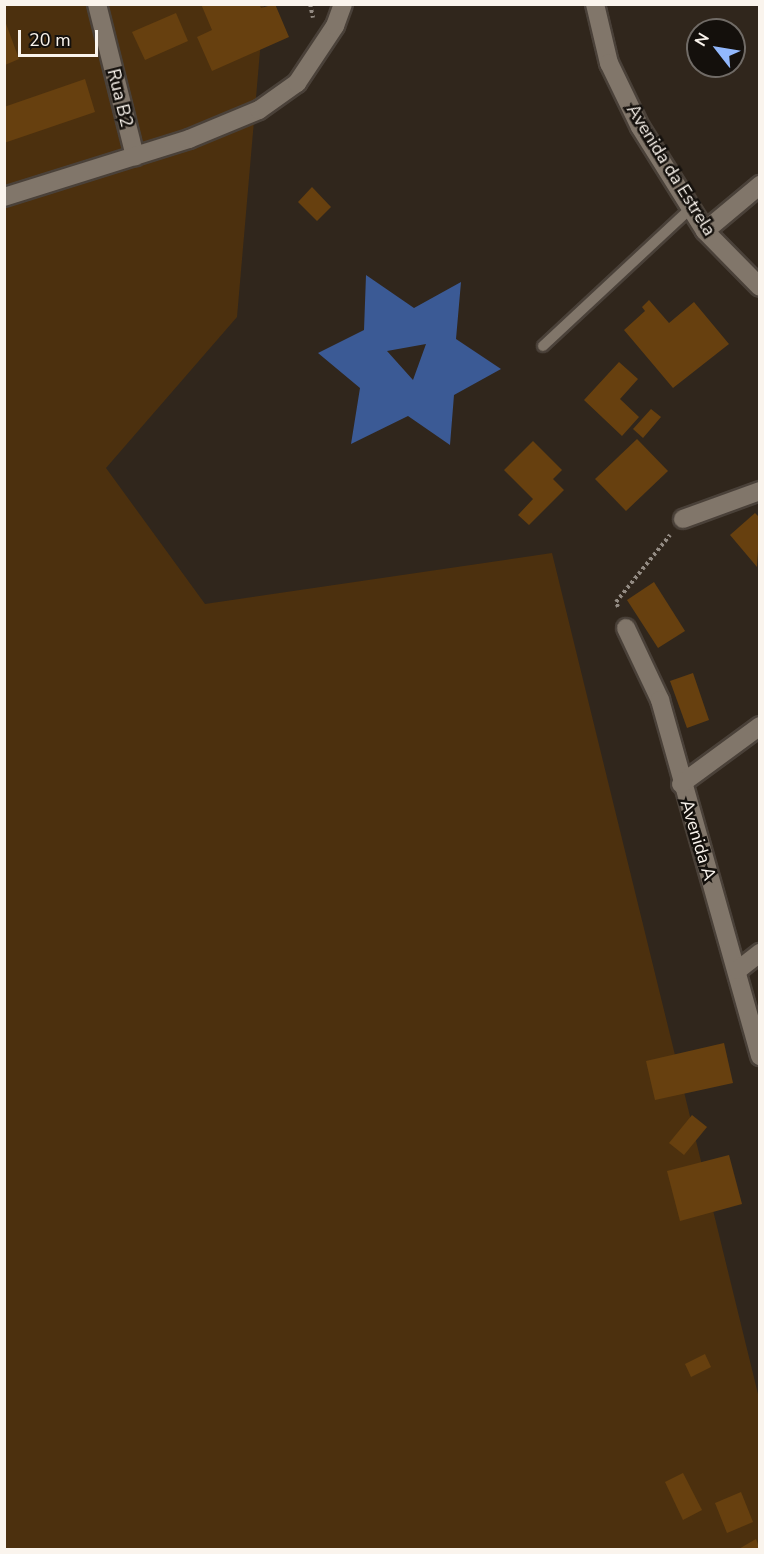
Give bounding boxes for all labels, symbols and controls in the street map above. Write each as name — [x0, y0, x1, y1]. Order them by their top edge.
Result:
scale bar — [21, 18, 100, 56]
north arrow — [686, 18, 746, 78]
text: 20 m — [29, 28, 71, 52]
text: N — [690, 29, 715, 51]
street label: Rua B2 — [102, 67, 138, 129]
street label: Avenida da Estrela — [622, 100, 720, 240]
street label: Avenida A — [675, 797, 721, 883]

